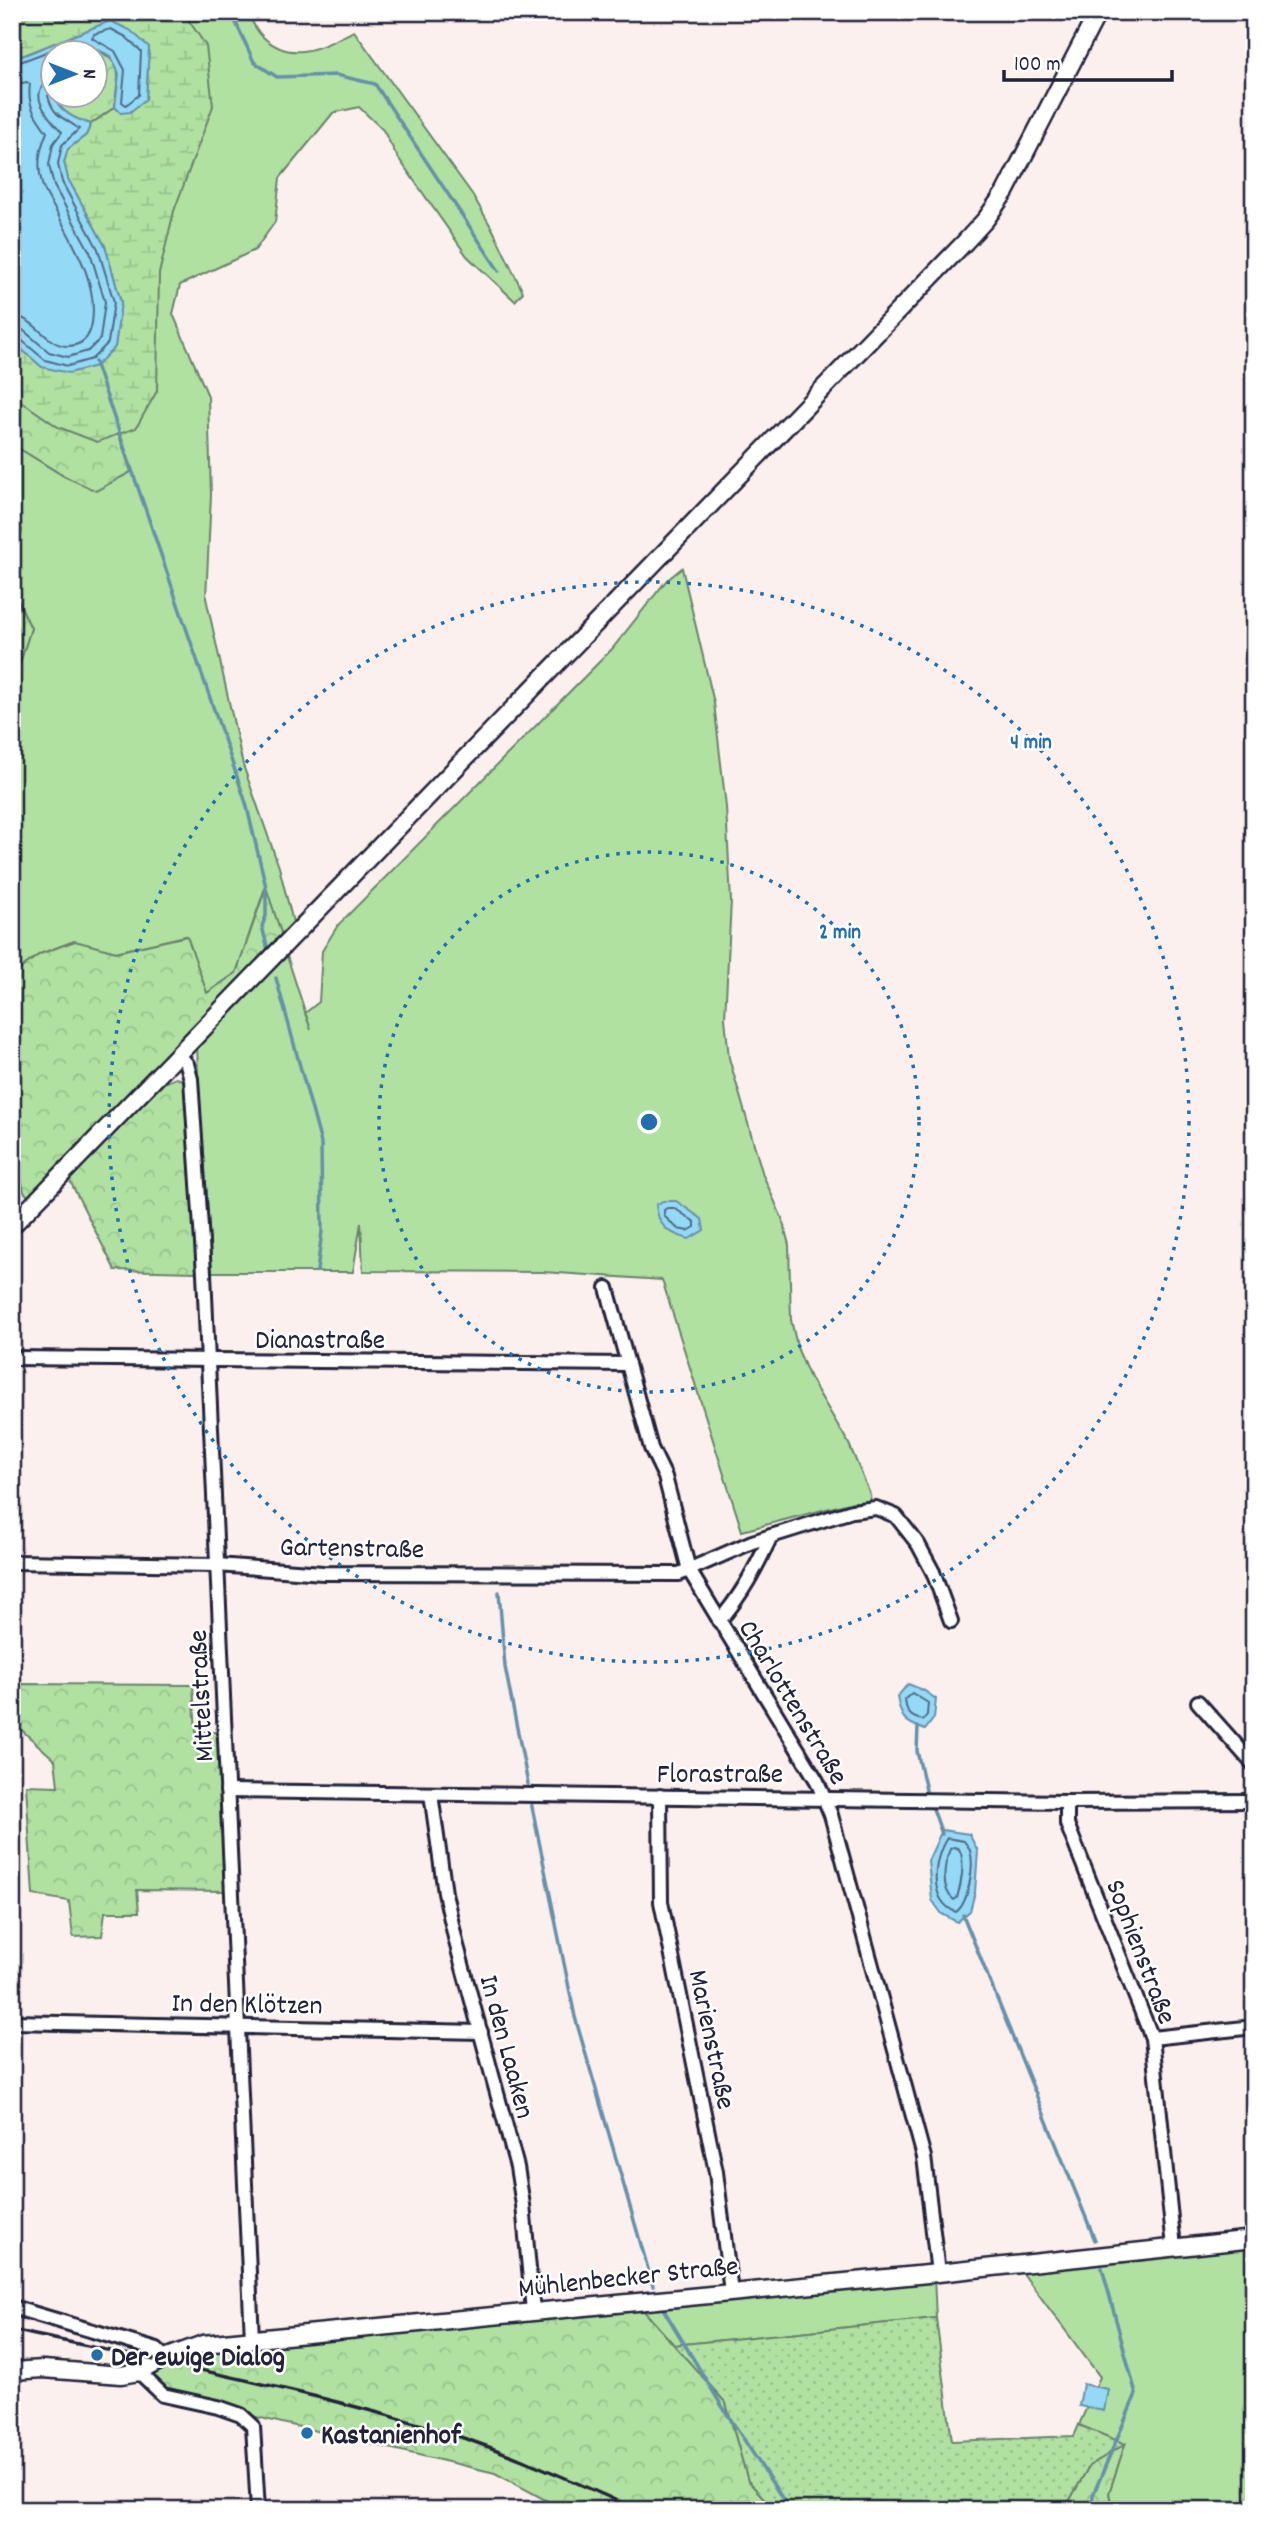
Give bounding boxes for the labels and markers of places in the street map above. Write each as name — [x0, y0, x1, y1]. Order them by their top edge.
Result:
centre of rings — [637, 1110, 661, 1134]
place label: Der ewige Dialog — [111, 2340, 285, 2380]
marker: Der ewige Dialog — [89, 2347, 105, 2363]
place label: Kastanienhof — [321, 2418, 462, 2458]
marker: Kastanienhof — [299, 2425, 315, 2441]

